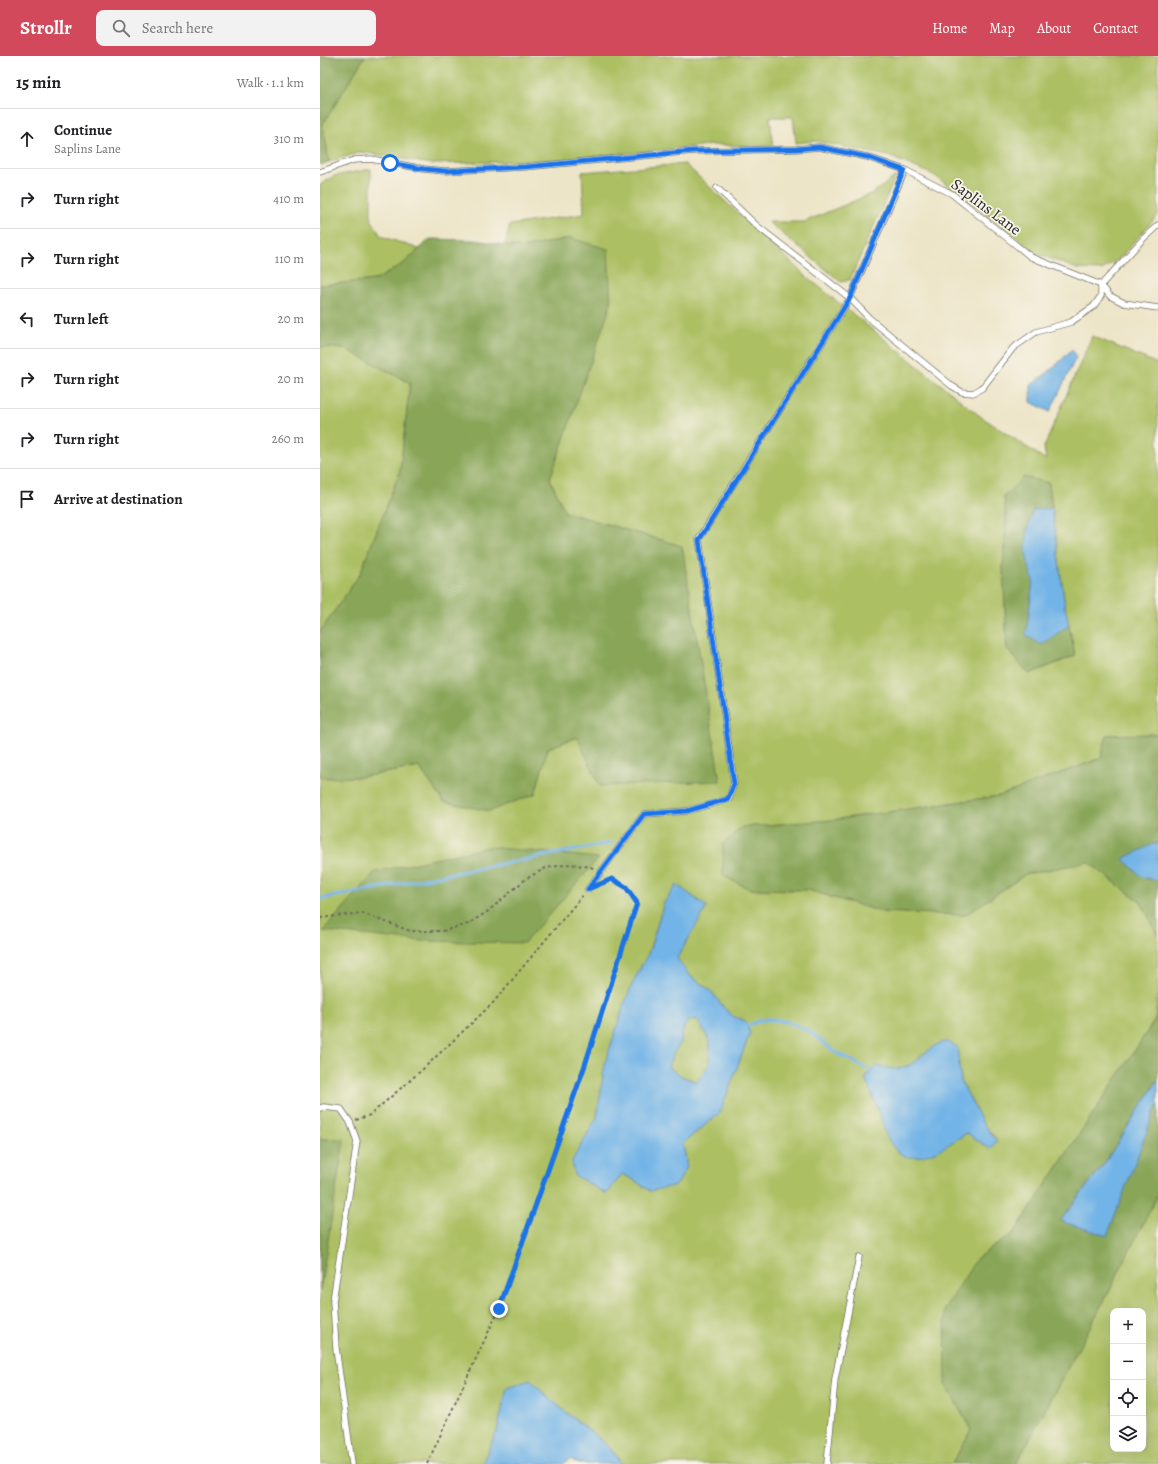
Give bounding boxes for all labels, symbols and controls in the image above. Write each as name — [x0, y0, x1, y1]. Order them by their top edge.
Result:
search box — [96, 10, 376, 46]
text: Strollr — [20, 15, 72, 41]
icon: search — [110, 17, 132, 39]
text: Search here — [142, 18, 213, 38]
text: Home — [932, 19, 967, 38]
text: Map — [989, 19, 1015, 38]
text: About — [1037, 19, 1071, 38]
text: Contact — [1093, 19, 1138, 38]
text: 15 min — [16, 71, 61, 94]
text: Walk · 1.1 km — [237, 74, 304, 91]
text: Continue — [54, 120, 112, 140]
icon: ahead — [16, 128, 38, 150]
text: 310 m — [274, 130, 304, 147]
text: Saplins Lane — [54, 140, 121, 157]
route start — [381, 154, 399, 172]
street label: Saplins Lane — [946, 173, 1026, 241]
icon: right — [16, 188, 38, 210]
text: Turn right — [54, 189, 119, 209]
text: 410 m — [273, 190, 304, 207]
icon: right — [16, 248, 38, 270]
text: Turn right — [54, 249, 119, 269]
text: 110 m — [275, 250, 304, 267]
icon: left — [16, 308, 38, 330]
text: Turn left — [54, 309, 109, 329]
text: 20 m — [278, 310, 304, 327]
icon: right — [16, 368, 38, 390]
text: Turn right — [54, 369, 119, 389]
text: 20 m — [278, 370, 304, 387]
icon: right — [16, 428, 38, 450]
text: Turn right — [54, 429, 119, 449]
text: 260 m — [271, 430, 304, 447]
icon: arrive — [16, 488, 38, 510]
text: Arrive at destination — [54, 489, 183, 509]
route end — [490, 1300, 508, 1318]
map controls — [1110, 1308, 1146, 1452]
button: + — [1110, 1308, 1146, 1344]
button: − — [1110, 1344, 1146, 1380]
button: locate — [1110, 1380, 1146, 1416]
button: layers — [1110, 1416, 1146, 1452]

